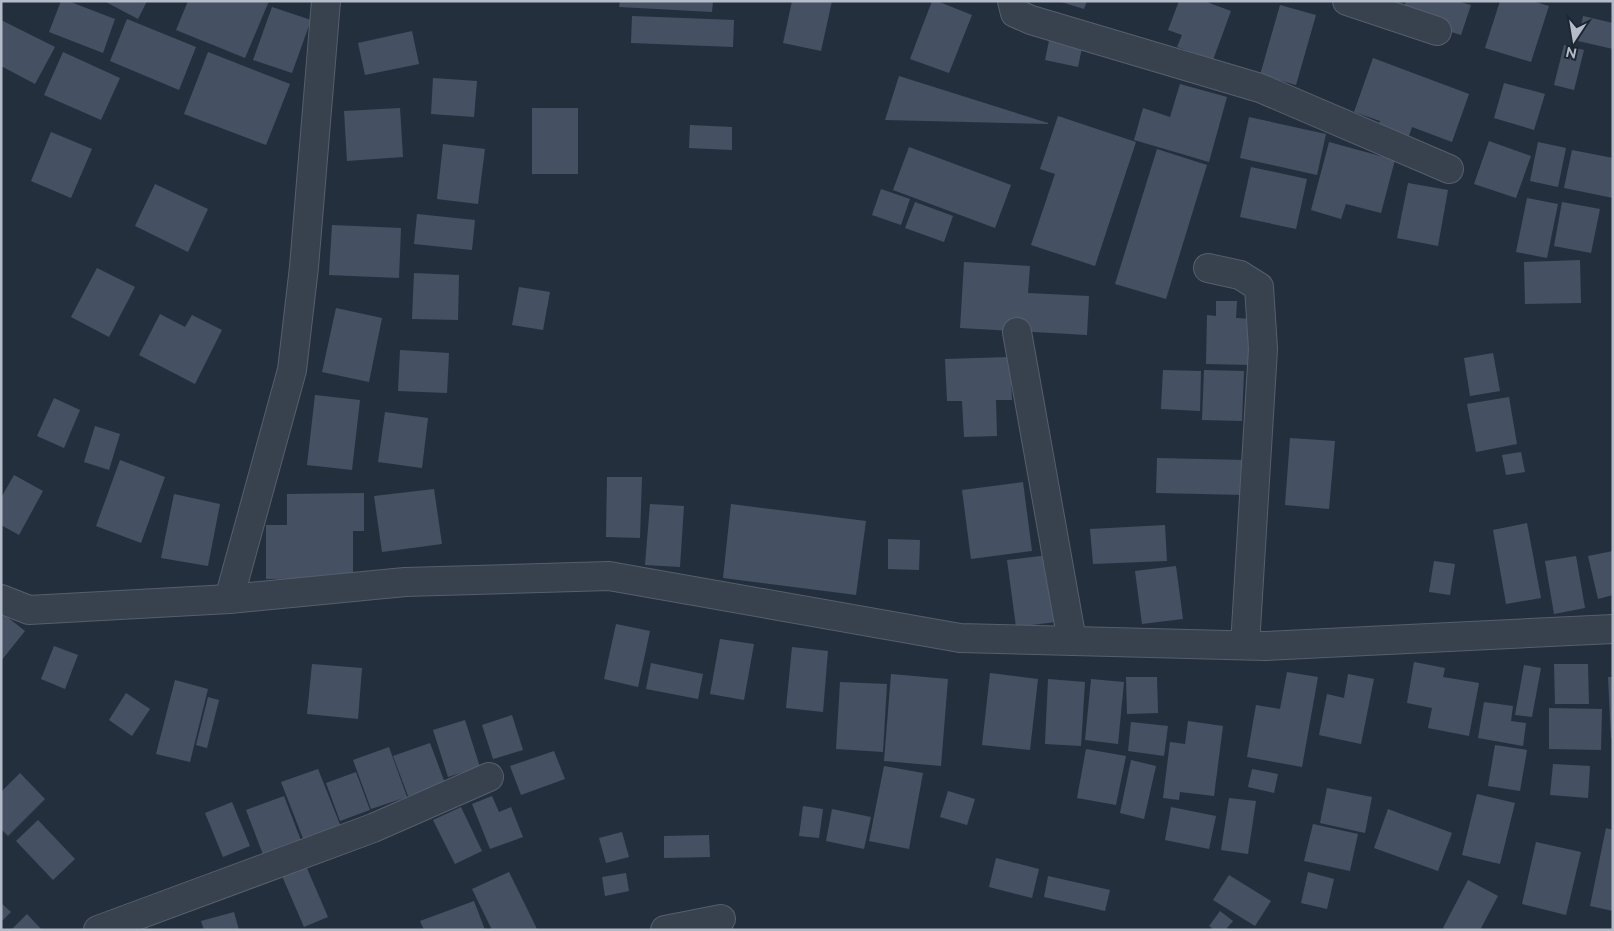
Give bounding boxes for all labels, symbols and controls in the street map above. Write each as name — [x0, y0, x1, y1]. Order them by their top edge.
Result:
north arrow — [1549, 15, 1599, 65]
text: N — [1564, 44, 1578, 62]

